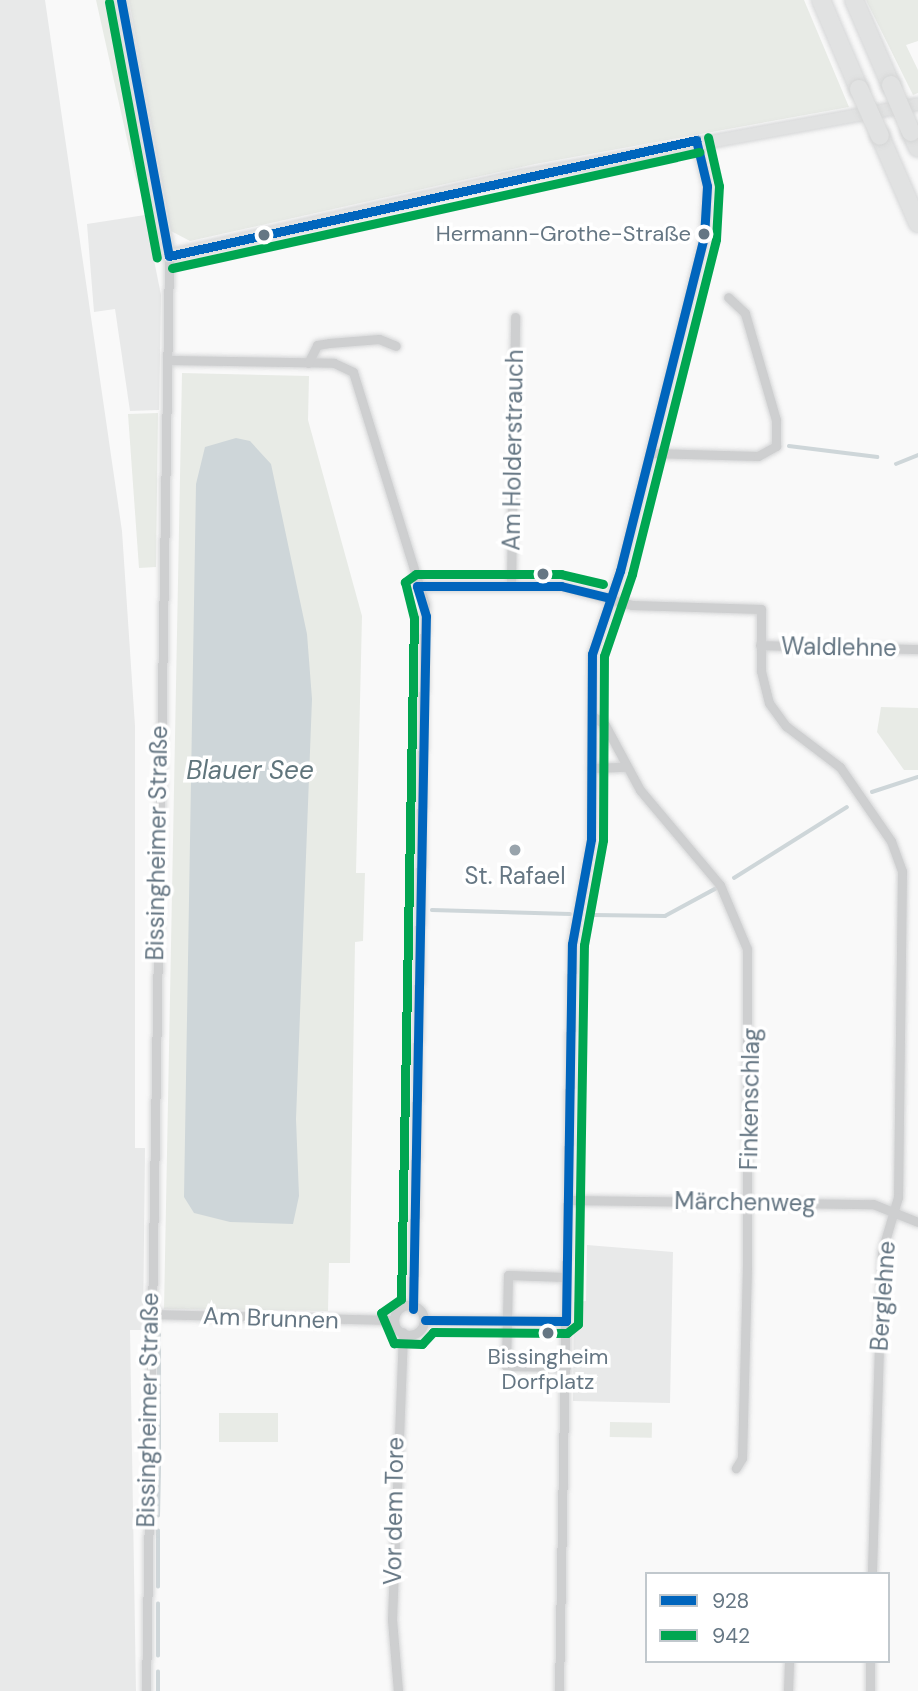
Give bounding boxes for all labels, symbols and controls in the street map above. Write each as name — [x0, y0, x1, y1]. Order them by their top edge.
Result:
place label: Hermann-Grothe-Straße — [436, 221, 691, 247]
marker: Hermann-Grothe-Straße — [697, 227, 711, 241]
unlabelled marker — [257, 228, 271, 242]
street label: Am Holderstrauch — [497, 349, 529, 551]
unlabelled marker — [536, 567, 550, 581]
street label: Waldlehne — [781, 632, 897, 662]
street label: Bissingheimer Straße — [141, 725, 173, 961]
water label: Blauer See — [186, 755, 314, 787]
marker: St. Rafael — [507, 842, 523, 858]
place label: St. Rafael — [464, 862, 566, 890]
street label: Finkenschlag — [734, 1028, 766, 1170]
street label: Märchenweg — [674, 1186, 816, 1218]
street label: Berglehne — [865, 1240, 901, 1352]
street label: Bissingheimer Straße — [132, 1292, 164, 1528]
street label: Am Brunnen — [203, 1301, 339, 1335]
marker: Bissingheim Dorfplatz — [541, 1326, 555, 1340]
place label: Bissingheim Dorfplatz — [488, 1343, 608, 1394]
street label: Vor dem Tore — [378, 1437, 410, 1585]
legend — [645, 1572, 890, 1663]
text: 928 — [712, 1587, 749, 1615]
text: 942 — [712, 1622, 750, 1650]

